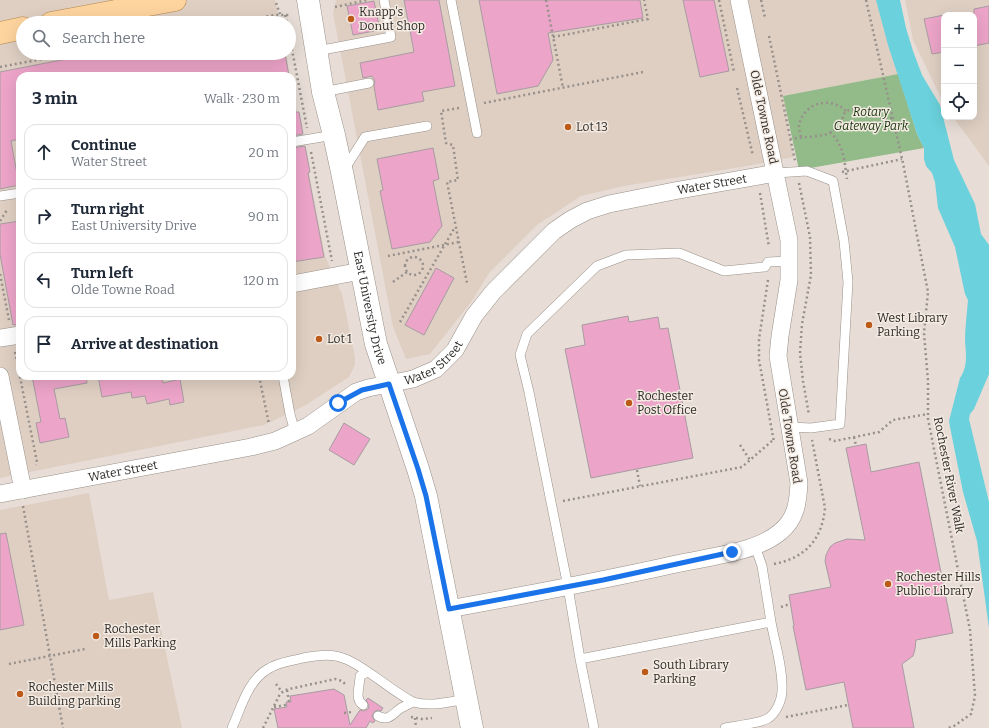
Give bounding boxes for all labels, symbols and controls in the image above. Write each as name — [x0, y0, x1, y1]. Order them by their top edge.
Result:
place label: Knapp's Donut Shop — [359, 5, 425, 33]
map controls — [941, 12, 977, 120]
button: + — [941, 12, 977, 48]
marker: Knapp's Donut Shop — [346, 14, 356, 24]
search box — [16, 16, 296, 60]
icon: search — [30, 27, 52, 49]
text: Search here — [62, 29, 145, 47]
button: − — [941, 48, 977, 84]
street label: Olde Towne Road — [747, 69, 781, 165]
button: locate — [941, 84, 977, 120]
text: 3 min — [32, 88, 77, 109]
text: Walk · 230 m — [204, 91, 280, 106]
park label: Rotary Gateway Park — [834, 105, 909, 133]
place label: Lot 13 — [576, 120, 608, 134]
marker: Lot 13 — [563, 122, 573, 132]
text: Continue — [71, 136, 137, 154]
icon: ahead — [33, 141, 55, 163]
text: 20 m — [249, 145, 279, 160]
text: Water Street — [71, 154, 147, 169]
street label: Water Street — [676, 171, 748, 197]
text: Turn right — [71, 200, 144, 218]
icon: right — [33, 205, 55, 227]
text: 90 m — [248, 209, 279, 224]
text: East University Drive — [71, 218, 197, 233]
street label: East University Drive — [351, 250, 389, 366]
text: Turn left — [71, 264, 133, 282]
icon: left — [33, 269, 55, 291]
text: 120 m — [243, 273, 279, 288]
text: Olde Towne Road — [71, 282, 175, 297]
place label: West Library Parking — [877, 311, 948, 339]
marker: West Library Parking — [864, 320, 874, 330]
place label: Lot 1 — [327, 332, 352, 346]
icon: arrive — [33, 333, 55, 355]
marker: Lot 1 — [314, 334, 324, 344]
text: Arrive at destination — [71, 335, 218, 353]
street label: Water Street — [403, 338, 466, 388]
street label: Olde Towne Road — [776, 388, 804, 484]
place label: Rochester Post Office — [637, 389, 697, 417]
route start — [329, 394, 347, 412]
marker: Rochester Post Office — [624, 398, 634, 408]
street label: Rochester River Walk — [931, 416, 967, 535]
street label: Water Street — [87, 458, 159, 484]
route end — [723, 543, 741, 561]
place label: Rochester Hills Public Library — [896, 570, 981, 598]
marker: Rochester Hills Public Library — [883, 579, 893, 589]
place label: Rochester Mills Parking — [104, 622, 177, 650]
marker: Rochester Mills Parking — [91, 631, 101, 641]
place label: South Library Parking — [653, 658, 729, 686]
marker: South Library Parking — [640, 667, 650, 677]
place label: Rochester Mills Building parking — [28, 680, 121, 708]
marker: Rochester Mills Building parking — [15, 689, 25, 699]

